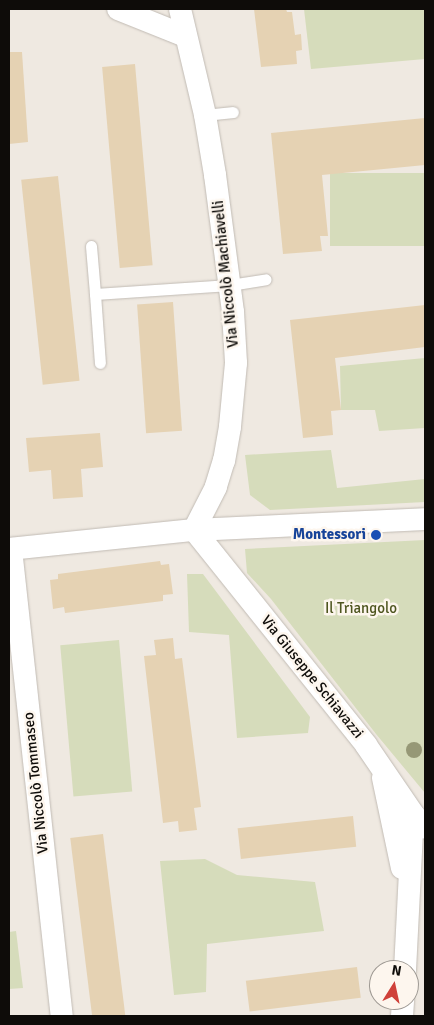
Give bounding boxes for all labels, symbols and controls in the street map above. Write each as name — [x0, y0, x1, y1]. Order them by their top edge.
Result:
street label: Via Niccolò Machiavelli — [209, 199, 243, 349]
place label: Montessori — [293, 526, 366, 544]
marker: Montessori — [370, 529, 382, 541]
park label: Il Triangolo — [325, 600, 397, 618]
street label: Via Giuseppe Schiavazzi — [257, 612, 367, 742]
street label: Via Niccolò Tommaseo — [20, 711, 52, 855]
north arrow — [369, 960, 419, 1010]
text: N — [390, 962, 403, 980]

